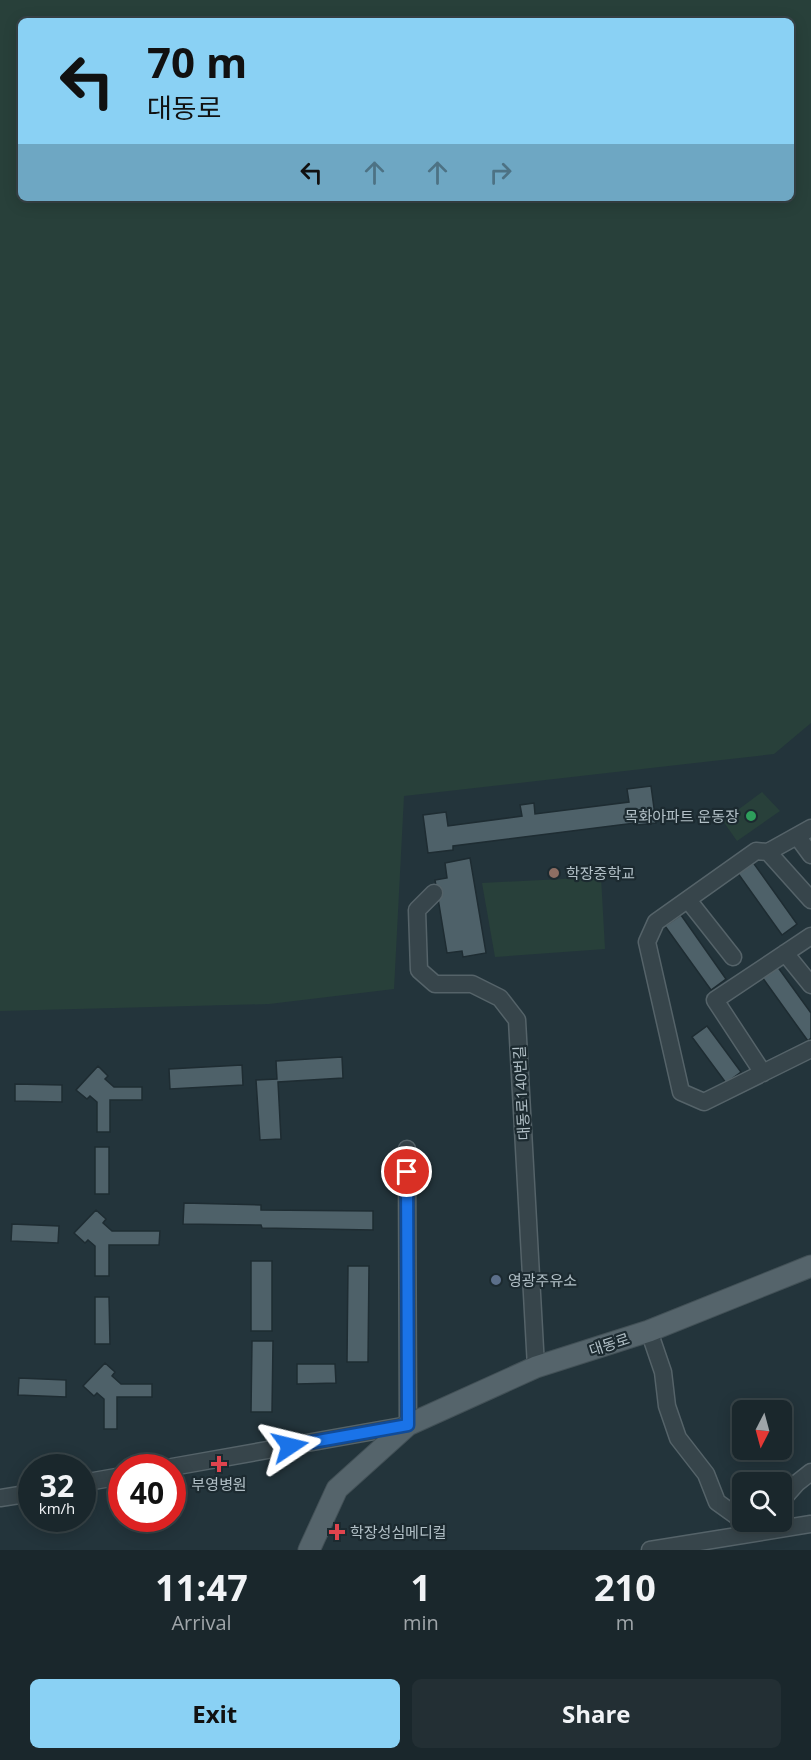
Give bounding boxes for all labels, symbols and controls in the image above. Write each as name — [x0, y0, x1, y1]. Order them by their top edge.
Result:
text: 70 m — [147, 33, 247, 90]
icon: left — [48, 42, 126, 120]
text: 대동로 — [147, 89, 222, 126]
icon: left — [295, 156, 328, 189]
icon: ahead — [358, 156, 391, 189]
icon: ahead — [421, 156, 454, 189]
icon: right — [484, 156, 517, 189]
place label: 목화아파트 운동장 — [625, 806, 739, 826]
marker: 목화아파트 운동장 — [744, 809, 758, 823]
place label: 학장중학교 — [566, 863, 635, 883]
marker: 학장중학교 — [547, 866, 561, 880]
street label: 대동로140번길 — [509, 1045, 533, 1141]
pin — [381, 1146, 432, 1197]
icon: arrive — [390, 1155, 423, 1188]
place label: 영광주유소 — [508, 1270, 577, 1290]
marker: 영광주유소 — [489, 1273, 503, 1287]
street label: 대동로 — [586, 1328, 632, 1360]
north arrow — [732, 1400, 792, 1460]
map controls — [732, 1400, 792, 1532]
position arrow — [258, 1414, 322, 1478]
speed limit sign: 40 — [108, 1454, 186, 1532]
marker: 부영병원 — [210, 1455, 228, 1473]
text: 32 — [40, 1465, 74, 1506]
button: search — [732, 1472, 792, 1532]
place label: 부영병원 — [191, 1474, 247, 1494]
text: km/h — [39, 1498, 75, 1518]
place label: 학장성심메디컬 — [350, 1522, 447, 1542]
marker: 학장성심메디컬 — [328, 1523, 346, 1541]
text: 11:47 — [155, 1563, 248, 1612]
text: 1 — [411, 1563, 431, 1612]
text: 210 — [594, 1563, 656, 1612]
text: Arrival — [171, 1609, 232, 1636]
text: min — [403, 1609, 439, 1636]
text: m — [616, 1609, 634, 1636]
button: Exit — [30, 1679, 400, 1748]
button: Share — [412, 1679, 781, 1748]

